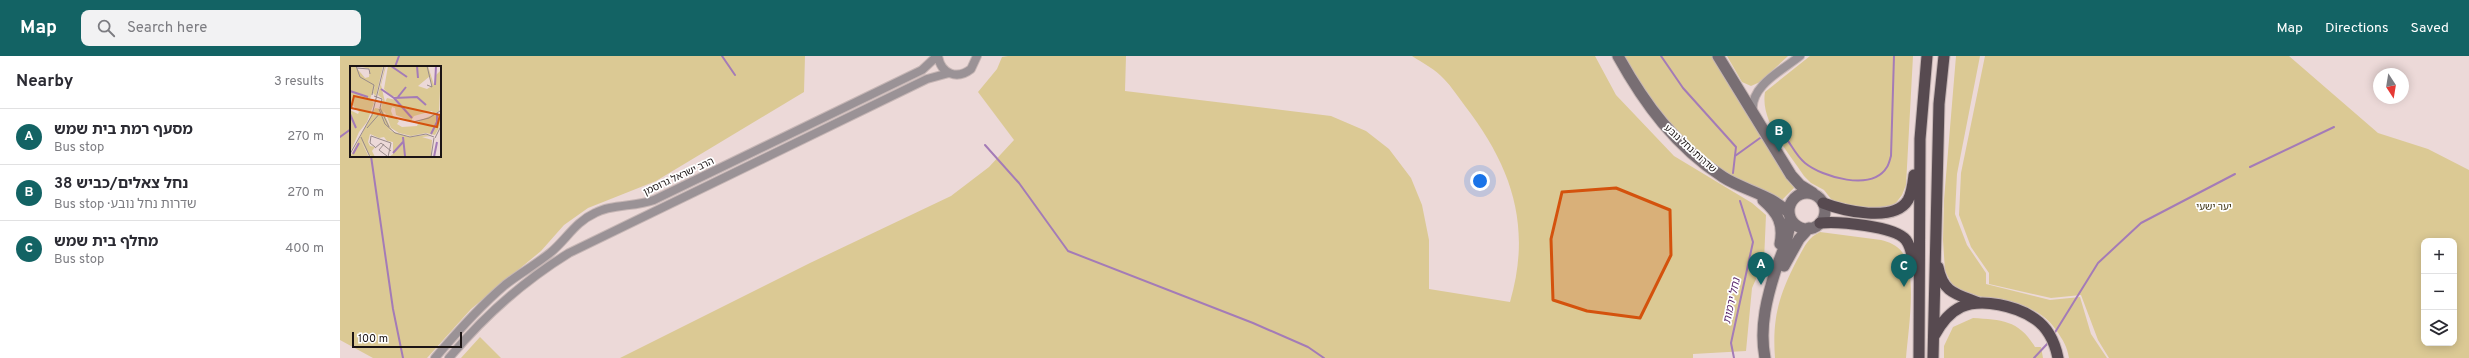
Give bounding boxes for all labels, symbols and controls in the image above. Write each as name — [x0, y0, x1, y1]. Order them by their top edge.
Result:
search box — [81, 10, 361, 46]
text: Map — [20, 16, 57, 40]
icon: search — [95, 17, 117, 39]
text: Search here — [127, 19, 207, 38]
text: Map — [2277, 20, 2303, 37]
text: Directions — [2325, 20, 2389, 37]
text: Saved — [2411, 20, 2449, 37]
inset map — [350, 66, 441, 157]
north arrow — [2373, 68, 2409, 104]
text: Nearby — [16, 71, 73, 93]
text: 3 results — [274, 74, 324, 90]
pin: B — [1766, 119, 1792, 152]
text: מסעף רמת בית שמש — [54, 121, 193, 140]
street label: שדרות נחל נובע — [1661, 122, 1719, 176]
text: A — [24, 129, 34, 145]
text: 270 m — [287, 129, 324, 145]
text: Bus stop — [54, 140, 104, 156]
street label: הרב ישראל גרוסמן — [642, 155, 716, 199]
your location — [1470, 171, 1490, 191]
text: נחל צאלים/כביש 38 — [54, 175, 188, 194]
text: B — [25, 185, 33, 201]
text: 270 m — [287, 185, 324, 201]
text: Bus stop · שדרות נחל נובע — [54, 197, 196, 213]
park label: יער ישעי — [2196, 201, 2232, 214]
text: מחלף בית שמש — [54, 233, 158, 252]
map controls — [2421, 238, 2457, 346]
button: + — [2421, 238, 2457, 274]
text: C — [25, 241, 33, 257]
text: 400 m — [285, 241, 324, 257]
text: Bus stop — [54, 252, 104, 268]
pin: A — [1748, 252, 1774, 285]
pin: C — [1891, 254, 1917, 287]
button: − — [2421, 274, 2457, 310]
water label: נחל ירמות — [1720, 276, 1744, 325]
button: layers — [2421, 310, 2457, 346]
scale bar — [352, 330, 462, 349]
text: 100 m — [358, 332, 388, 346]

